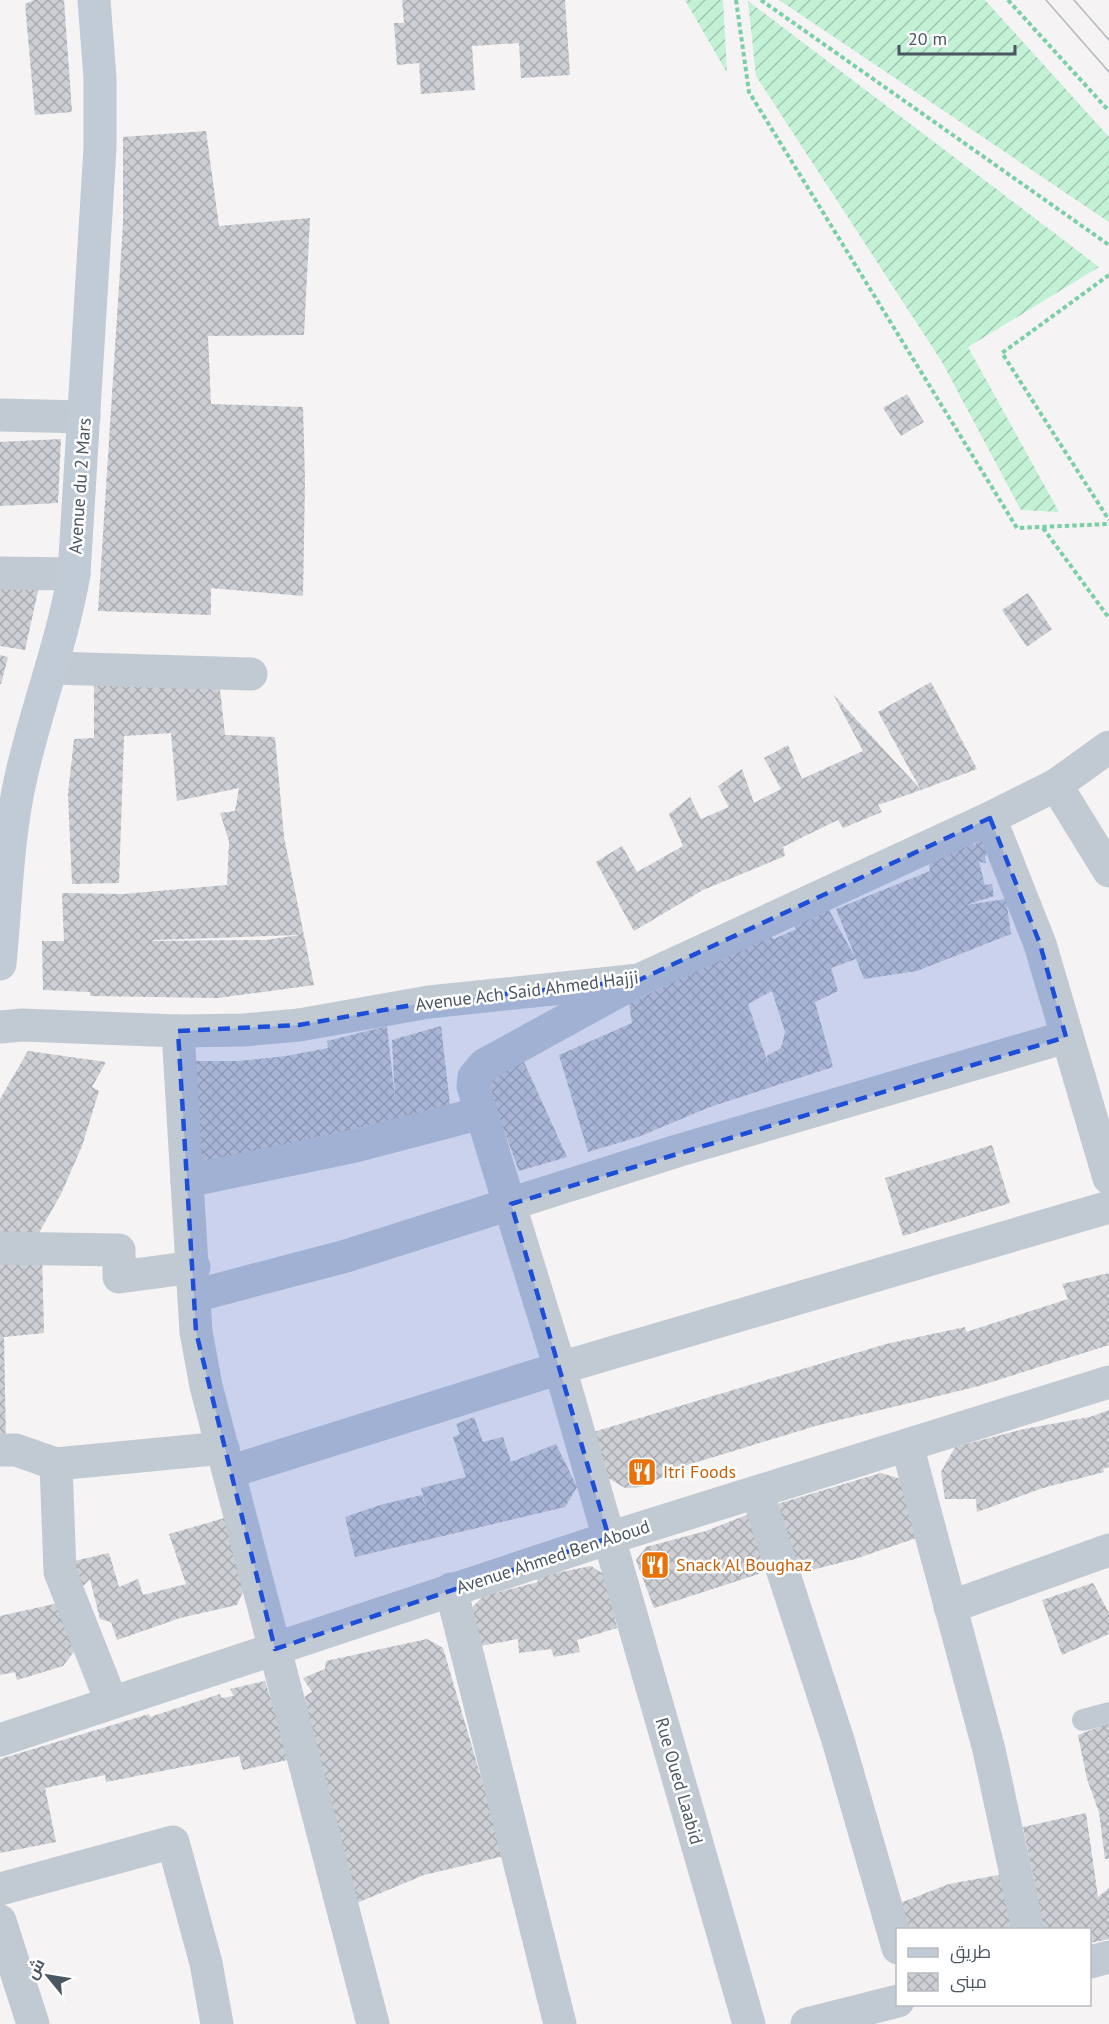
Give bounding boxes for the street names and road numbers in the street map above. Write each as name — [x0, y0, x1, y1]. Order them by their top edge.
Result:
street label: Avenue du 2 Mars — [63, 417, 96, 555]
street label: Avenue Ach Said Ahmed Hajji — [414, 965, 640, 1016]
street label: Avenue Ahmed Ben Aboud — [453, 1514, 653, 1599]
street label: Rue Oued Laabid — [650, 1715, 709, 1847]

